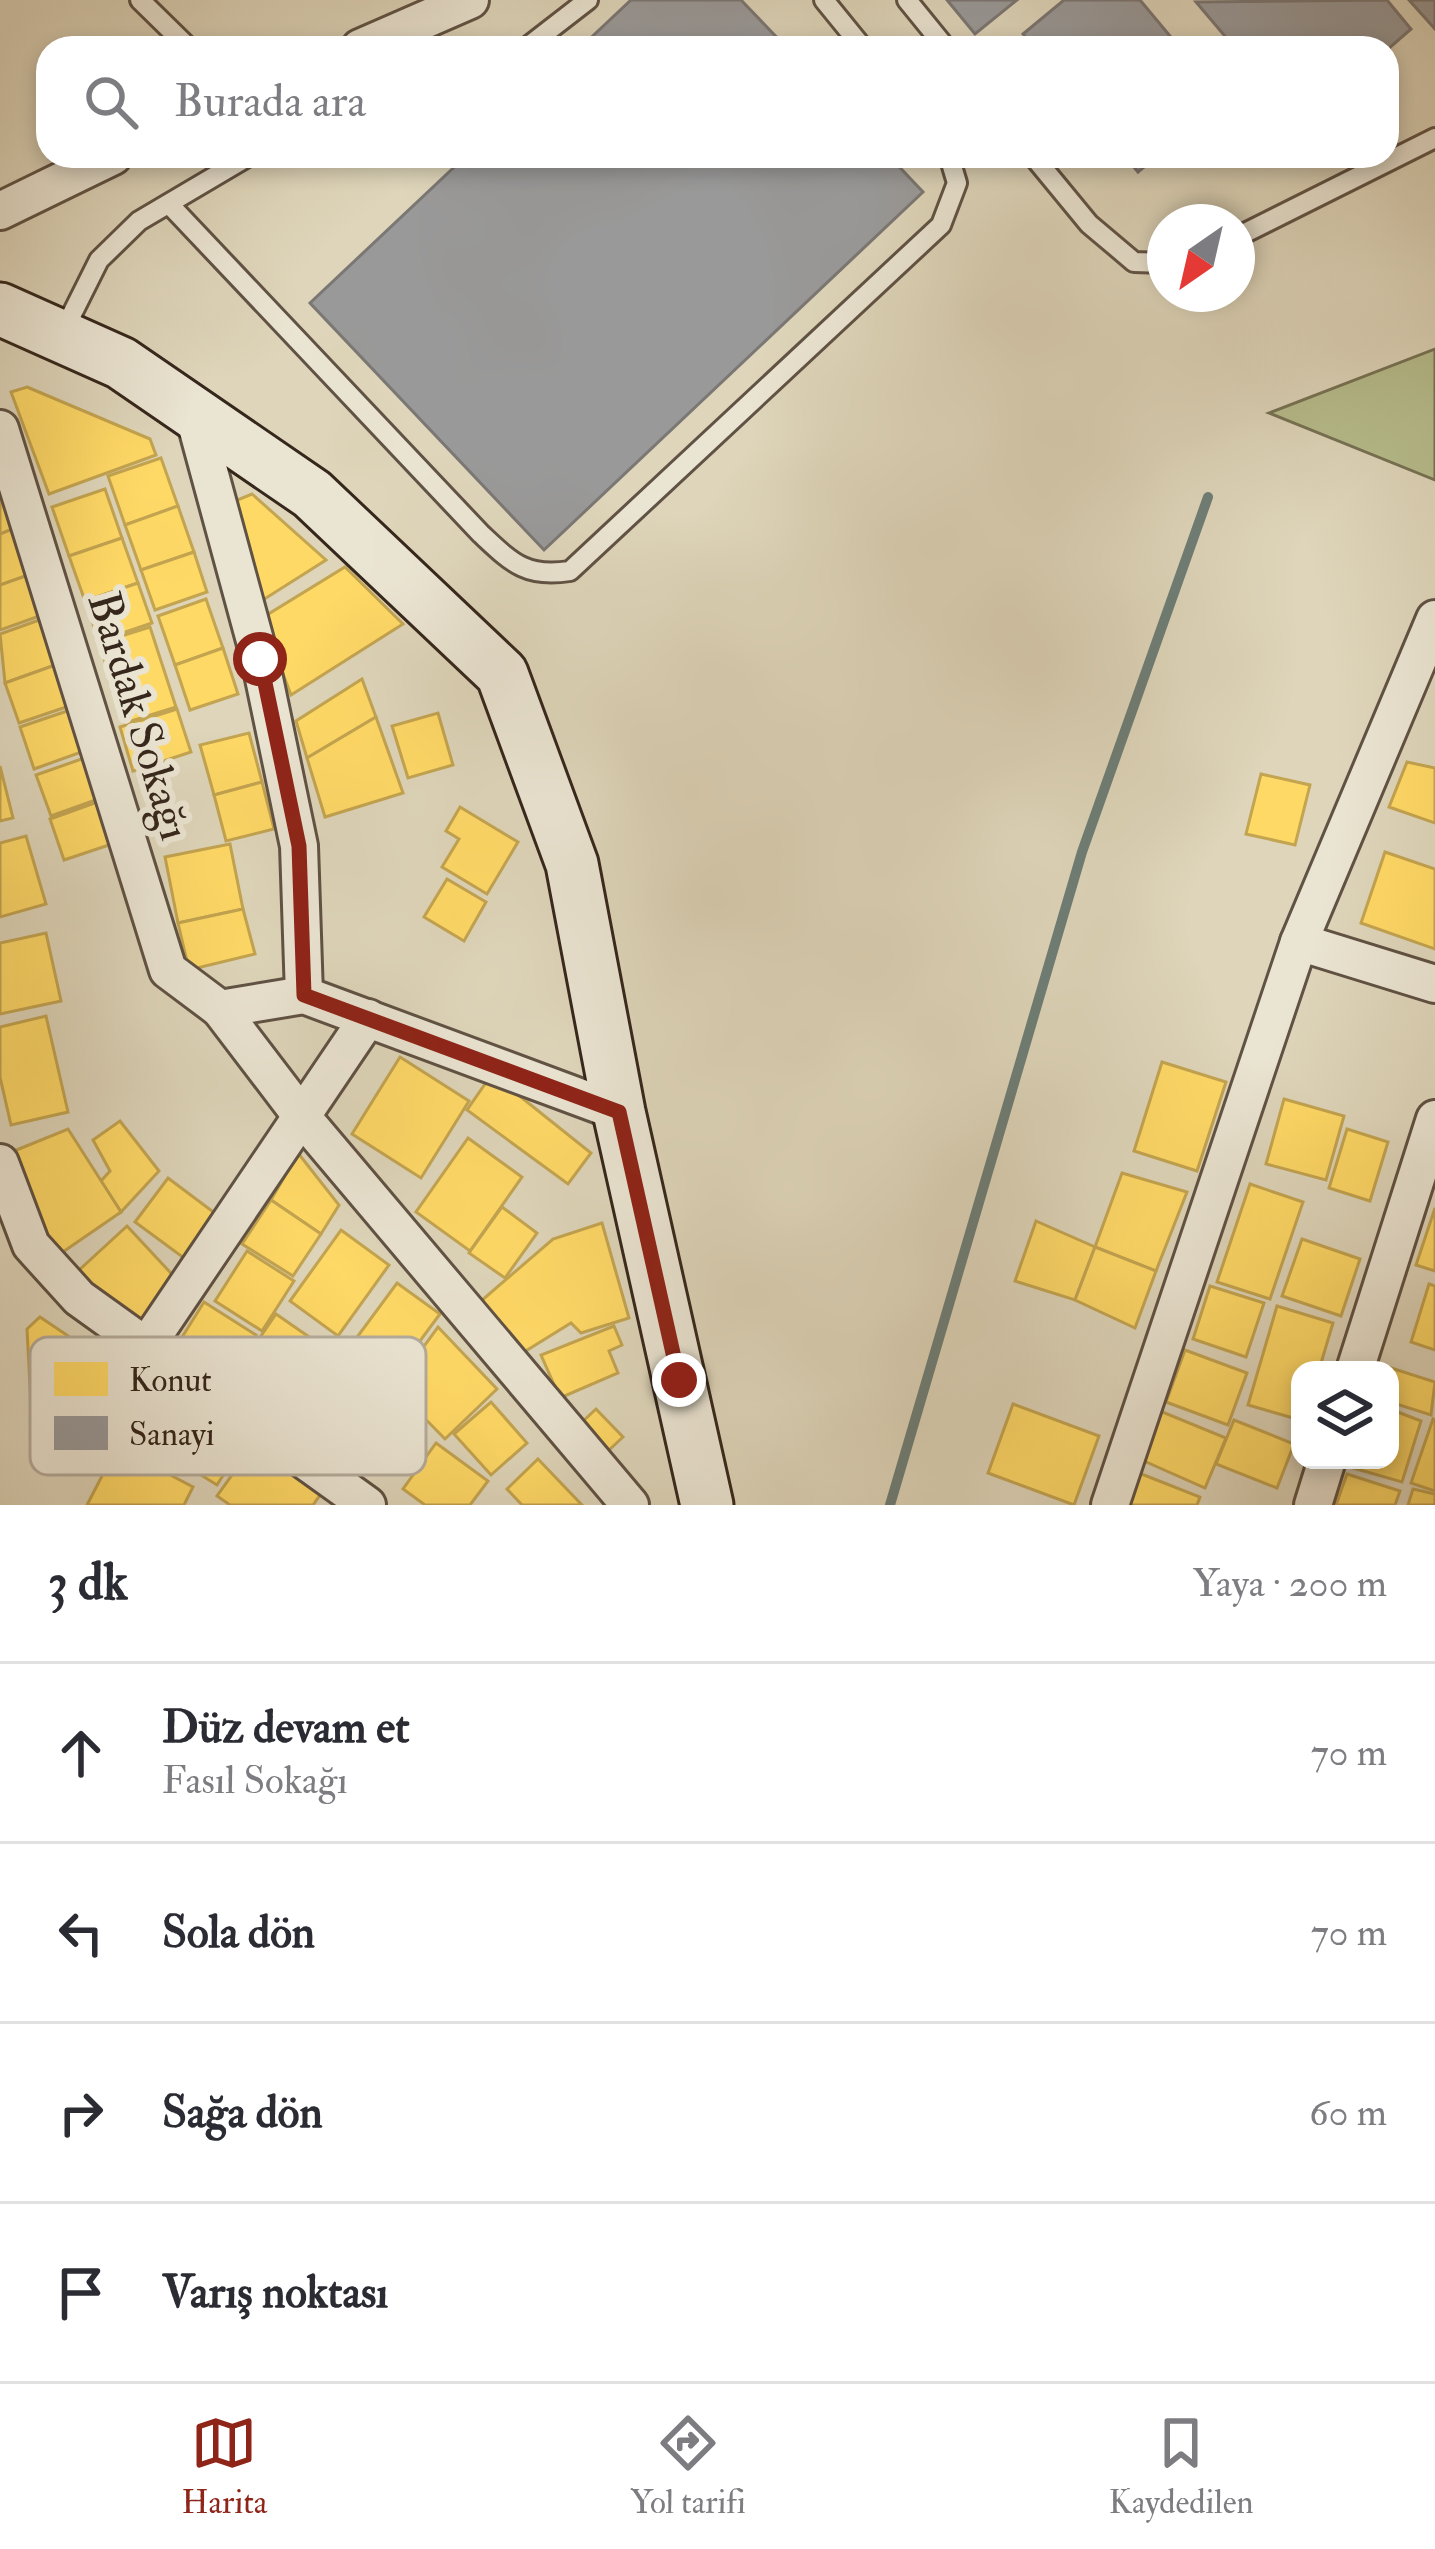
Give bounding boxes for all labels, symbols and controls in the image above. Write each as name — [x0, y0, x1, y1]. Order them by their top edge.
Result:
search box — [36, 36, 1399, 168]
icon: search — [78, 69, 144, 135]
text: Burada ara — [174, 74, 366, 130]
north arrow — [1147, 204, 1255, 312]
street label: Bardak Sokağı — [75, 585, 203, 847]
route start — [233, 632, 287, 686]
legend — [30, 1337, 426, 1475]
route end — [652, 1353, 706, 1407]
text: Konut — [129, 1360, 212, 1401]
map controls — [1291, 1361, 1399, 1469]
button: layers — [1291, 1361, 1399, 1469]
text: Sanayi — [129, 1414, 214, 1455]
text: 3 dk — [48, 1551, 128, 1615]
text: Yaya · 200 m — [1193, 1559, 1387, 1608]
text: Düz devam et — [162, 1700, 410, 1756]
icon: ahead — [48, 1720, 114, 1786]
text: 70 m — [1311, 1728, 1387, 1777]
text: Fasıl Sokağı — [162, 1756, 348, 1805]
icon: left — [48, 1900, 114, 1966]
text: Sola dön — [162, 1905, 315, 1961]
text: 70 m — [1311, 1908, 1387, 1957]
icon: right — [48, 2080, 114, 2146]
text: Sağa dön — [162, 2085, 323, 2141]
text: 60 m — [1309, 2088, 1387, 2137]
icon: arrive — [48, 2260, 114, 2326]
text: Varış noktası — [162, 2265, 388, 2321]
tab: Harita — [181, 2410, 267, 2523]
tab: Yol tarifi — [630, 2410, 746, 2523]
tab: Kaydedilen — [1109, 2410, 1253, 2523]

